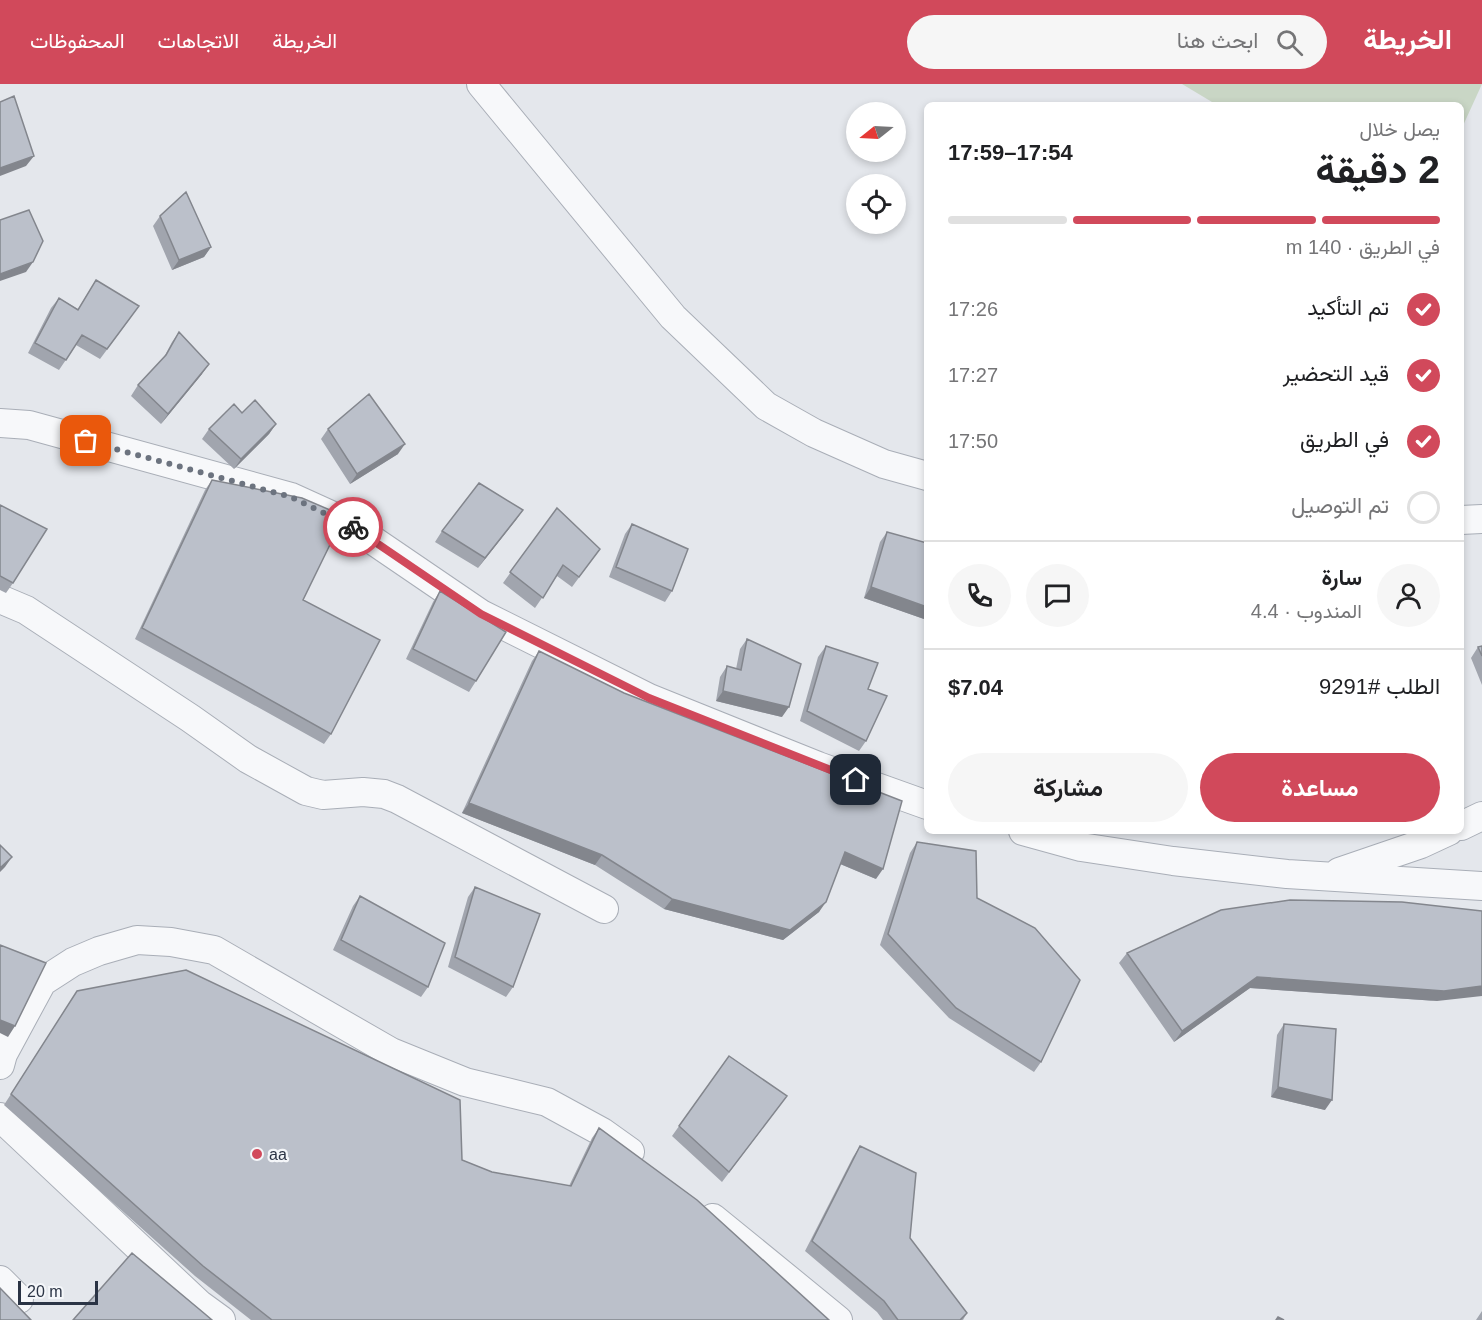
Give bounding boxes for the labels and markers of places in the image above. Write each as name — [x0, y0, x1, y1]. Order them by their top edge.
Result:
pin — [60, 415, 111, 466]
pin — [830, 754, 881, 805]
place label: aa — [269, 1146, 287, 1163]
marker: aa — [250, 1147, 264, 1161]

